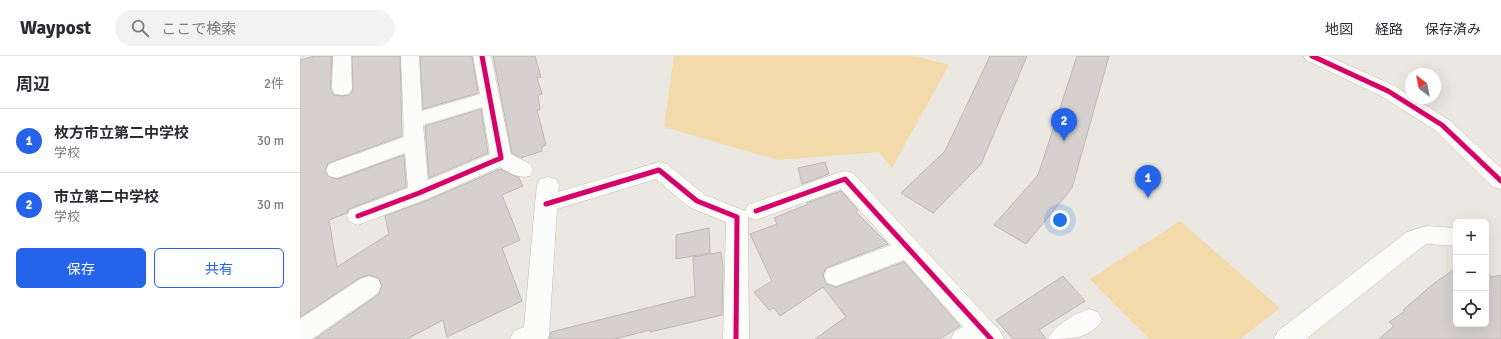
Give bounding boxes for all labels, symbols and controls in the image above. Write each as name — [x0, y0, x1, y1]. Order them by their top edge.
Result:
search box — [115, 10, 395, 46]
text: Waypost — [20, 16, 91, 40]
icon: search — [129, 17, 151, 39]
text: ここで検索 — [161, 20, 236, 38]
text: 地図 — [1325, 21, 1353, 38]
text: 経路 — [1375, 21, 1403, 38]
text: 保存済み — [1425, 21, 1481, 38]
north arrow — [1405, 68, 1441, 104]
text: 周辺 — [16, 74, 50, 95]
text: 2件 — [264, 76, 284, 92]
pin: 2 — [1051, 108, 1077, 141]
text: 枚方市立第二中学校 — [54, 124, 189, 142]
text: 1 — [25, 133, 33, 149]
text: 30 m — [257, 133, 284, 149]
text: 学校 — [54, 145, 80, 161]
pin: 1 — [1135, 165, 1161, 198]
text: 市立第二中学校 — [54, 188, 159, 206]
text: 2 — [25, 197, 33, 213]
text: 30 m — [257, 197, 284, 213]
text: 学校 — [54, 209, 80, 225]
your location — [1050, 210, 1070, 230]
map controls — [1453, 219, 1489, 327]
button: + — [1453, 219, 1489, 255]
button: 保存 — [16, 248, 146, 288]
button: 共有 — [154, 248, 284, 288]
button: − — [1453, 255, 1489, 291]
button: locate — [1453, 291, 1489, 327]

